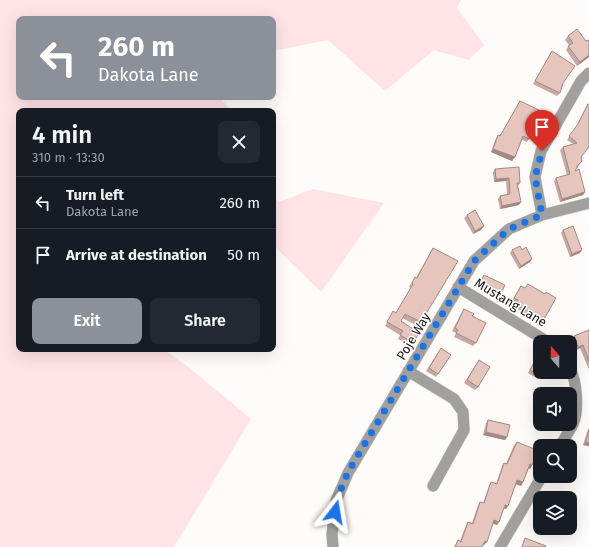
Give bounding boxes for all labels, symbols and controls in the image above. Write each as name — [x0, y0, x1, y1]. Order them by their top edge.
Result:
text: 260 m — [98, 30, 175, 63]
icon: left — [32, 32, 84, 84]
text: Dakota Lane — [98, 64, 199, 86]
pin — [525, 110, 559, 151]
icon: arrive — [531, 116, 553, 138]
text: 4 min — [32, 121, 92, 149]
button: close — [218, 121, 260, 163]
text: 310 m · 13:30 — [32, 150, 105, 165]
text: Turn left — [66, 186, 124, 204]
icon: left — [32, 192, 54, 214]
text: 260 m — [219, 194, 260, 212]
text: Dakota Lane — [66, 204, 139, 219]
icon: arrive — [32, 244, 54, 266]
text: Arrive at destination — [66, 246, 207, 264]
text: 50 m — [227, 246, 260, 264]
street label: Mustang Lane — [472, 275, 549, 330]
button: Exit — [32, 298, 142, 344]
button: Share — [150, 298, 260, 344]
street label: Poje Way — [393, 309, 434, 363]
north arrow — [533, 335, 577, 379]
map controls — [533, 335, 577, 535]
button: sound — [533, 387, 577, 431]
button: search — [533, 439, 577, 483]
position arrow — [314, 491, 356, 533]
button: layers — [533, 491, 577, 535]

